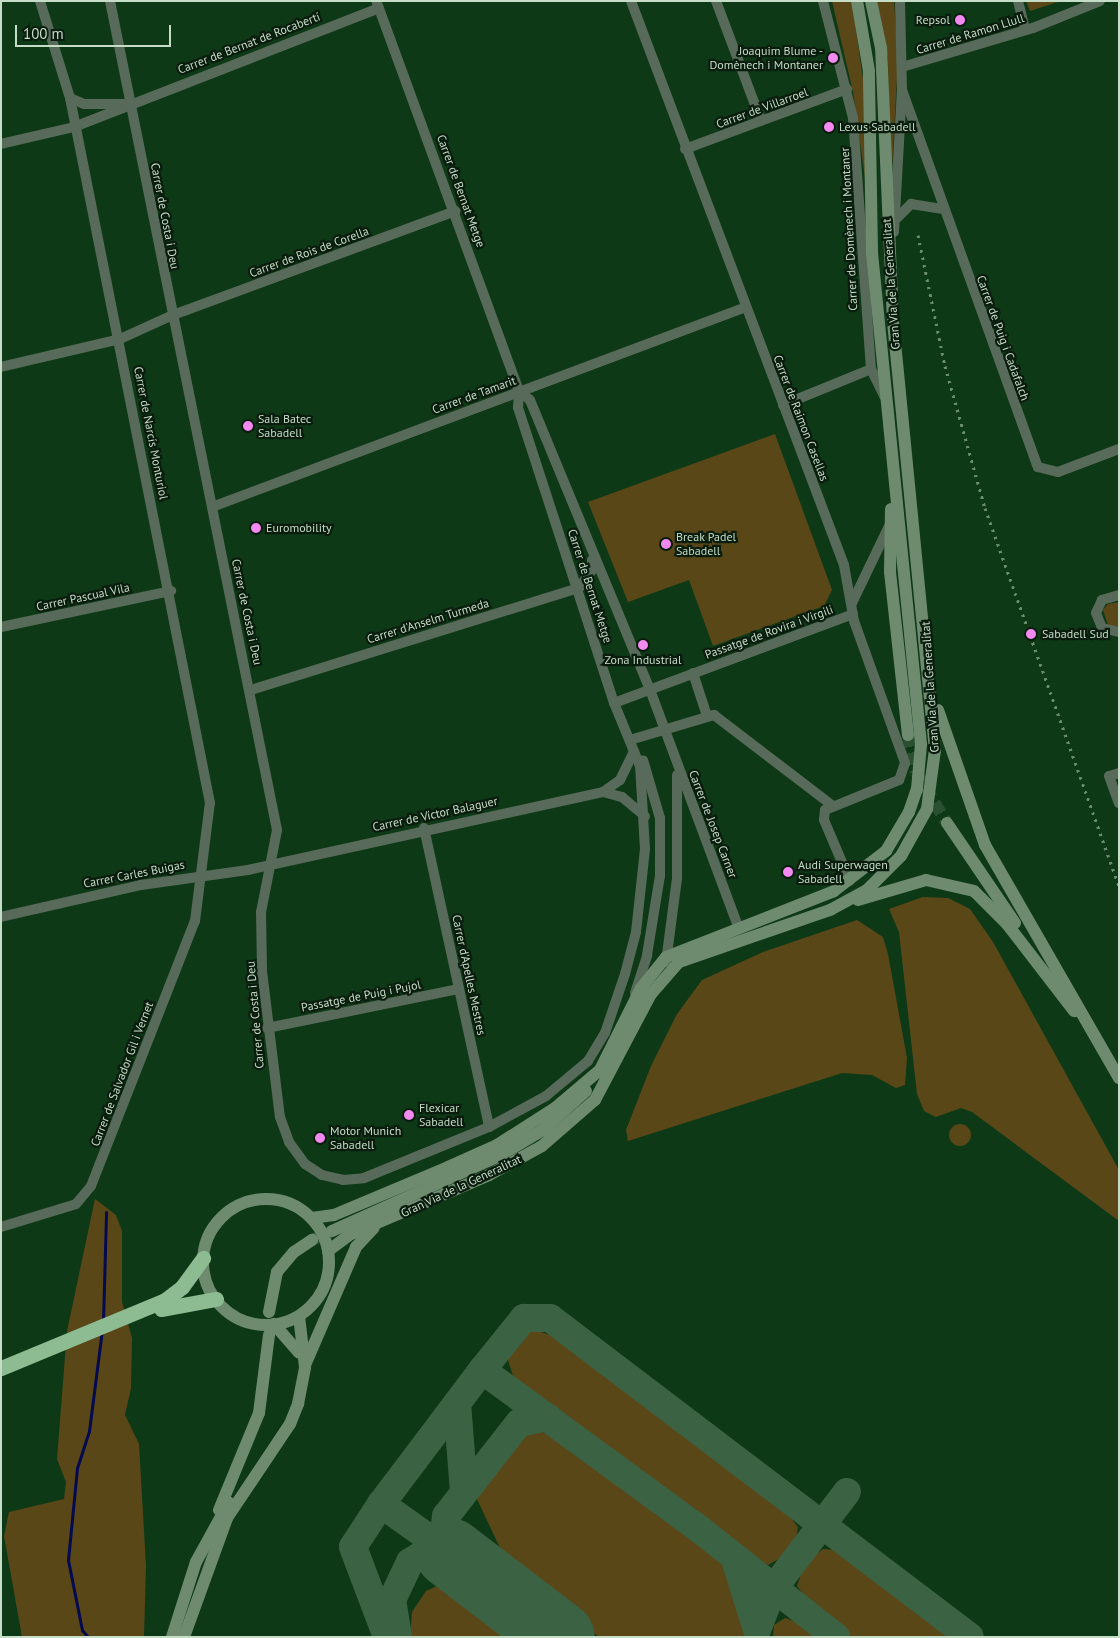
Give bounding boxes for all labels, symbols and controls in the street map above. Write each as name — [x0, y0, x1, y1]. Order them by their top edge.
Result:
street label: Carrer de Bernat de Rocabertí — [176, 9, 322, 77]
street label: Carrer de Ramon Llull — [914, 11, 1026, 57]
place label: Repsol — [916, 13, 950, 27]
marker: Repsol — [954, 14, 966, 26]
scale bar — [18, 15, 174, 47]
text: 100 m — [23, 24, 64, 43]
place label: Joaquim Blume - Domènech i Montaner — [710, 44, 823, 72]
marker: Joaquim Blume - Domènech i Montaner — [827, 52, 839, 64]
street label: Carrer de Villarroel — [714, 85, 810, 131]
place label: Lexus Sabadell — [839, 120, 916, 134]
marker: Lexus Sabadell — [823, 121, 835, 133]
street label: Carrer de Bernat Metge — [434, 133, 488, 249]
street label: Carrer de Domènech i Montaner — [838, 147, 860, 311]
street label: Carrer de Costa i Deu — [148, 162, 182, 270]
street label: Gran Via de la Generalitat — [879, 218, 903, 350]
street label: Carrer de Rois de Corella — [247, 224, 371, 280]
street label: Carrer de Puig i Cadafalch — [974, 273, 1032, 403]
street label: Carrer de Raimon Casellas — [770, 353, 832, 483]
street label: Carrer de Narcís Monturiol — [131, 365, 171, 501]
street label: Carrer de Tamarit — [430, 373, 518, 417]
place label: Sala Batec Sabadell — [258, 412, 311, 440]
marker: Sala Batec Sabadell — [242, 420, 254, 432]
place label: Euromobility — [266, 521, 332, 535]
marker: Euromobility — [250, 522, 262, 534]
street label: Carrer de Bernat Metge — [565, 527, 615, 645]
place label: Break Padel Sabadell — [676, 530, 736, 558]
marker: Break Padel Sabadell — [660, 538, 672, 550]
street label: Carrer de Costa i Deu — [229, 558, 265, 666]
street label: Carrer Pascual Vila — [35, 580, 131, 614]
street label: Carrer d'Anselm Turmeda — [365, 596, 491, 646]
street label: Passatge de Rovira i Virgili — [703, 602, 835, 662]
street label: Gran Via de la Generalitat — [918, 621, 942, 753]
marker: Sabadell Sud — [1024, 627, 1038, 641]
place label: Sabadell Sud — [1042, 627, 1109, 641]
marker: Zona Industrial — [637, 639, 649, 651]
place label: Zona Industrial — [605, 653, 681, 667]
street label: Carrer de Josep Carner — [686, 768, 740, 880]
street label: Carrer de Víctor Balaguer — [371, 794, 499, 834]
street label: Carrer Carles Buigas — [82, 857, 186, 891]
place label: Audi Superwagen Sabadell — [798, 858, 888, 886]
marker: Audi Superwagen Sabadell — [782, 866, 794, 878]
street label: Carrer d'Apelles Mestres — [449, 914, 489, 1036]
street label: Carrer de Costa i Deu — [243, 961, 267, 1069]
street label: Passatge de Puig i Pujol — [300, 977, 422, 1015]
street label: Carrer de Salvador Gil i Vernet — [88, 999, 156, 1149]
place label: Flexicar Sabadell — [419, 1101, 463, 1129]
marker: Flexicar Sabadell — [403, 1109, 415, 1121]
place label: Motor Munich Sabadell — [330, 1124, 401, 1152]
marker: Motor Munich Sabadell — [314, 1132, 326, 1144]
street label: Gran Via de la Generalitat — [398, 1152, 524, 1220]

